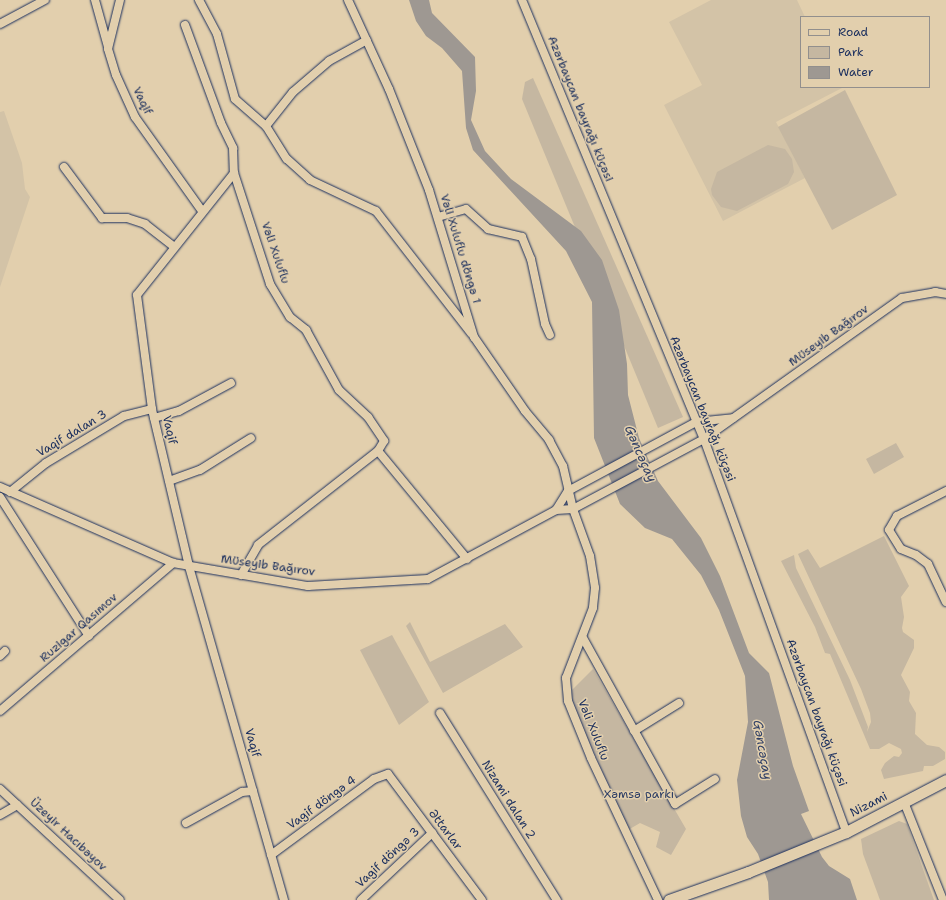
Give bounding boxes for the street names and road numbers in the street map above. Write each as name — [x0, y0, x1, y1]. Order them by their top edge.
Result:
street label: Azərbaycan bayrağı küçəsi — [544, 34, 616, 184]
street label: Vaqif — [129, 85, 155, 117]
street label: Vəli Xuluflu döngə 1 — [436, 193, 484, 305]
street label: Vəli Xuluflu — [258, 220, 292, 286]
street label: Müseyib Bağırov — [786, 302, 872, 370]
street label: Azərbaycan bayrağı küçəsi — [666, 334, 738, 484]
street label: Vaqif dalan 3 — [34, 407, 110, 461]
street label: Vaqif — [159, 414, 179, 446]
street label: Müseyib Bağırov — [220, 552, 316, 580]
street label: Ruzigar Qasımov — [37, 590, 121, 666]
street label: Azərbaycan bayrağı küçəsi — [783, 637, 849, 789]
street label: Vəli Xuluflu — [574, 697, 612, 763]
street label: Vaqif — [241, 727, 263, 759]
street label: Nizami dalan 2 — [478, 758, 538, 842]
street label: Vagif döngə 4 — [285, 773, 359, 833]
street label: Nizami — [848, 789, 890, 821]
street label: Üzeyir Hacıbəyov — [26, 796, 110, 874]
street label: Əttarlar — [425, 807, 465, 853]
street label: Vagif döngə 3 — [353, 825, 423, 891]

